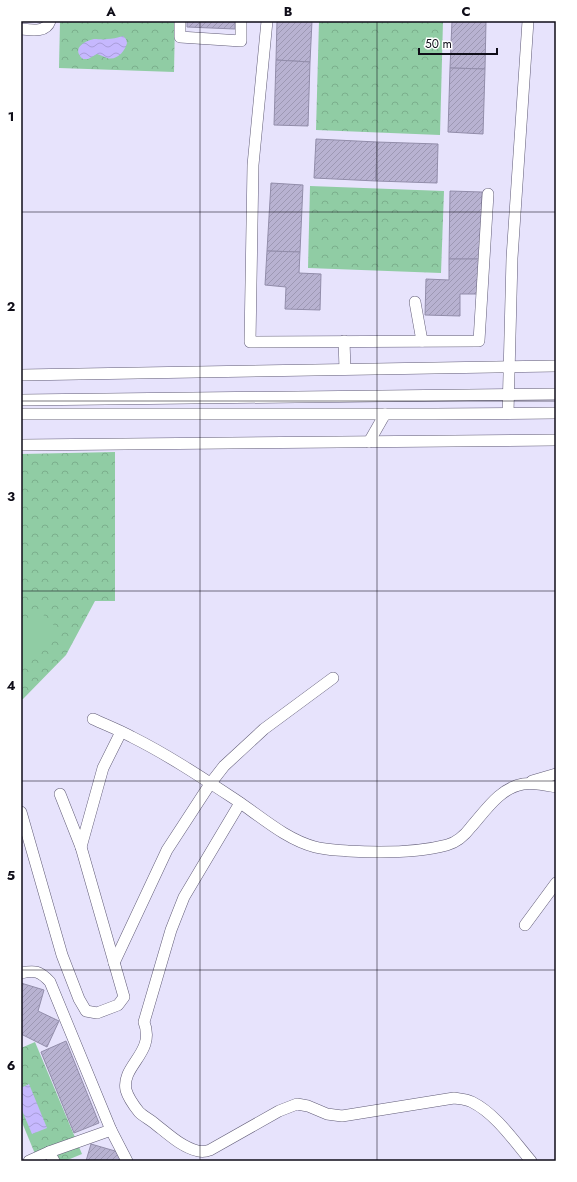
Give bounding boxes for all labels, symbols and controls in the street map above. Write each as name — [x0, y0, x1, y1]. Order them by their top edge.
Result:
text: A — [105, 2, 116, 21]
text: B — [284, 2, 293, 21]
text: C — [461, 2, 471, 21]
scale bar — [419, 30, 497, 56]
text: 50 m — [425, 35, 452, 53]
text: 1 — [8, 107, 14, 126]
text: 2 — [7, 297, 15, 316]
text: 3 — [7, 487, 15, 506]
text: 4 — [6, 676, 16, 695]
text: 5 — [7, 866, 15, 885]
text: 6 — [7, 1056, 16, 1075]

